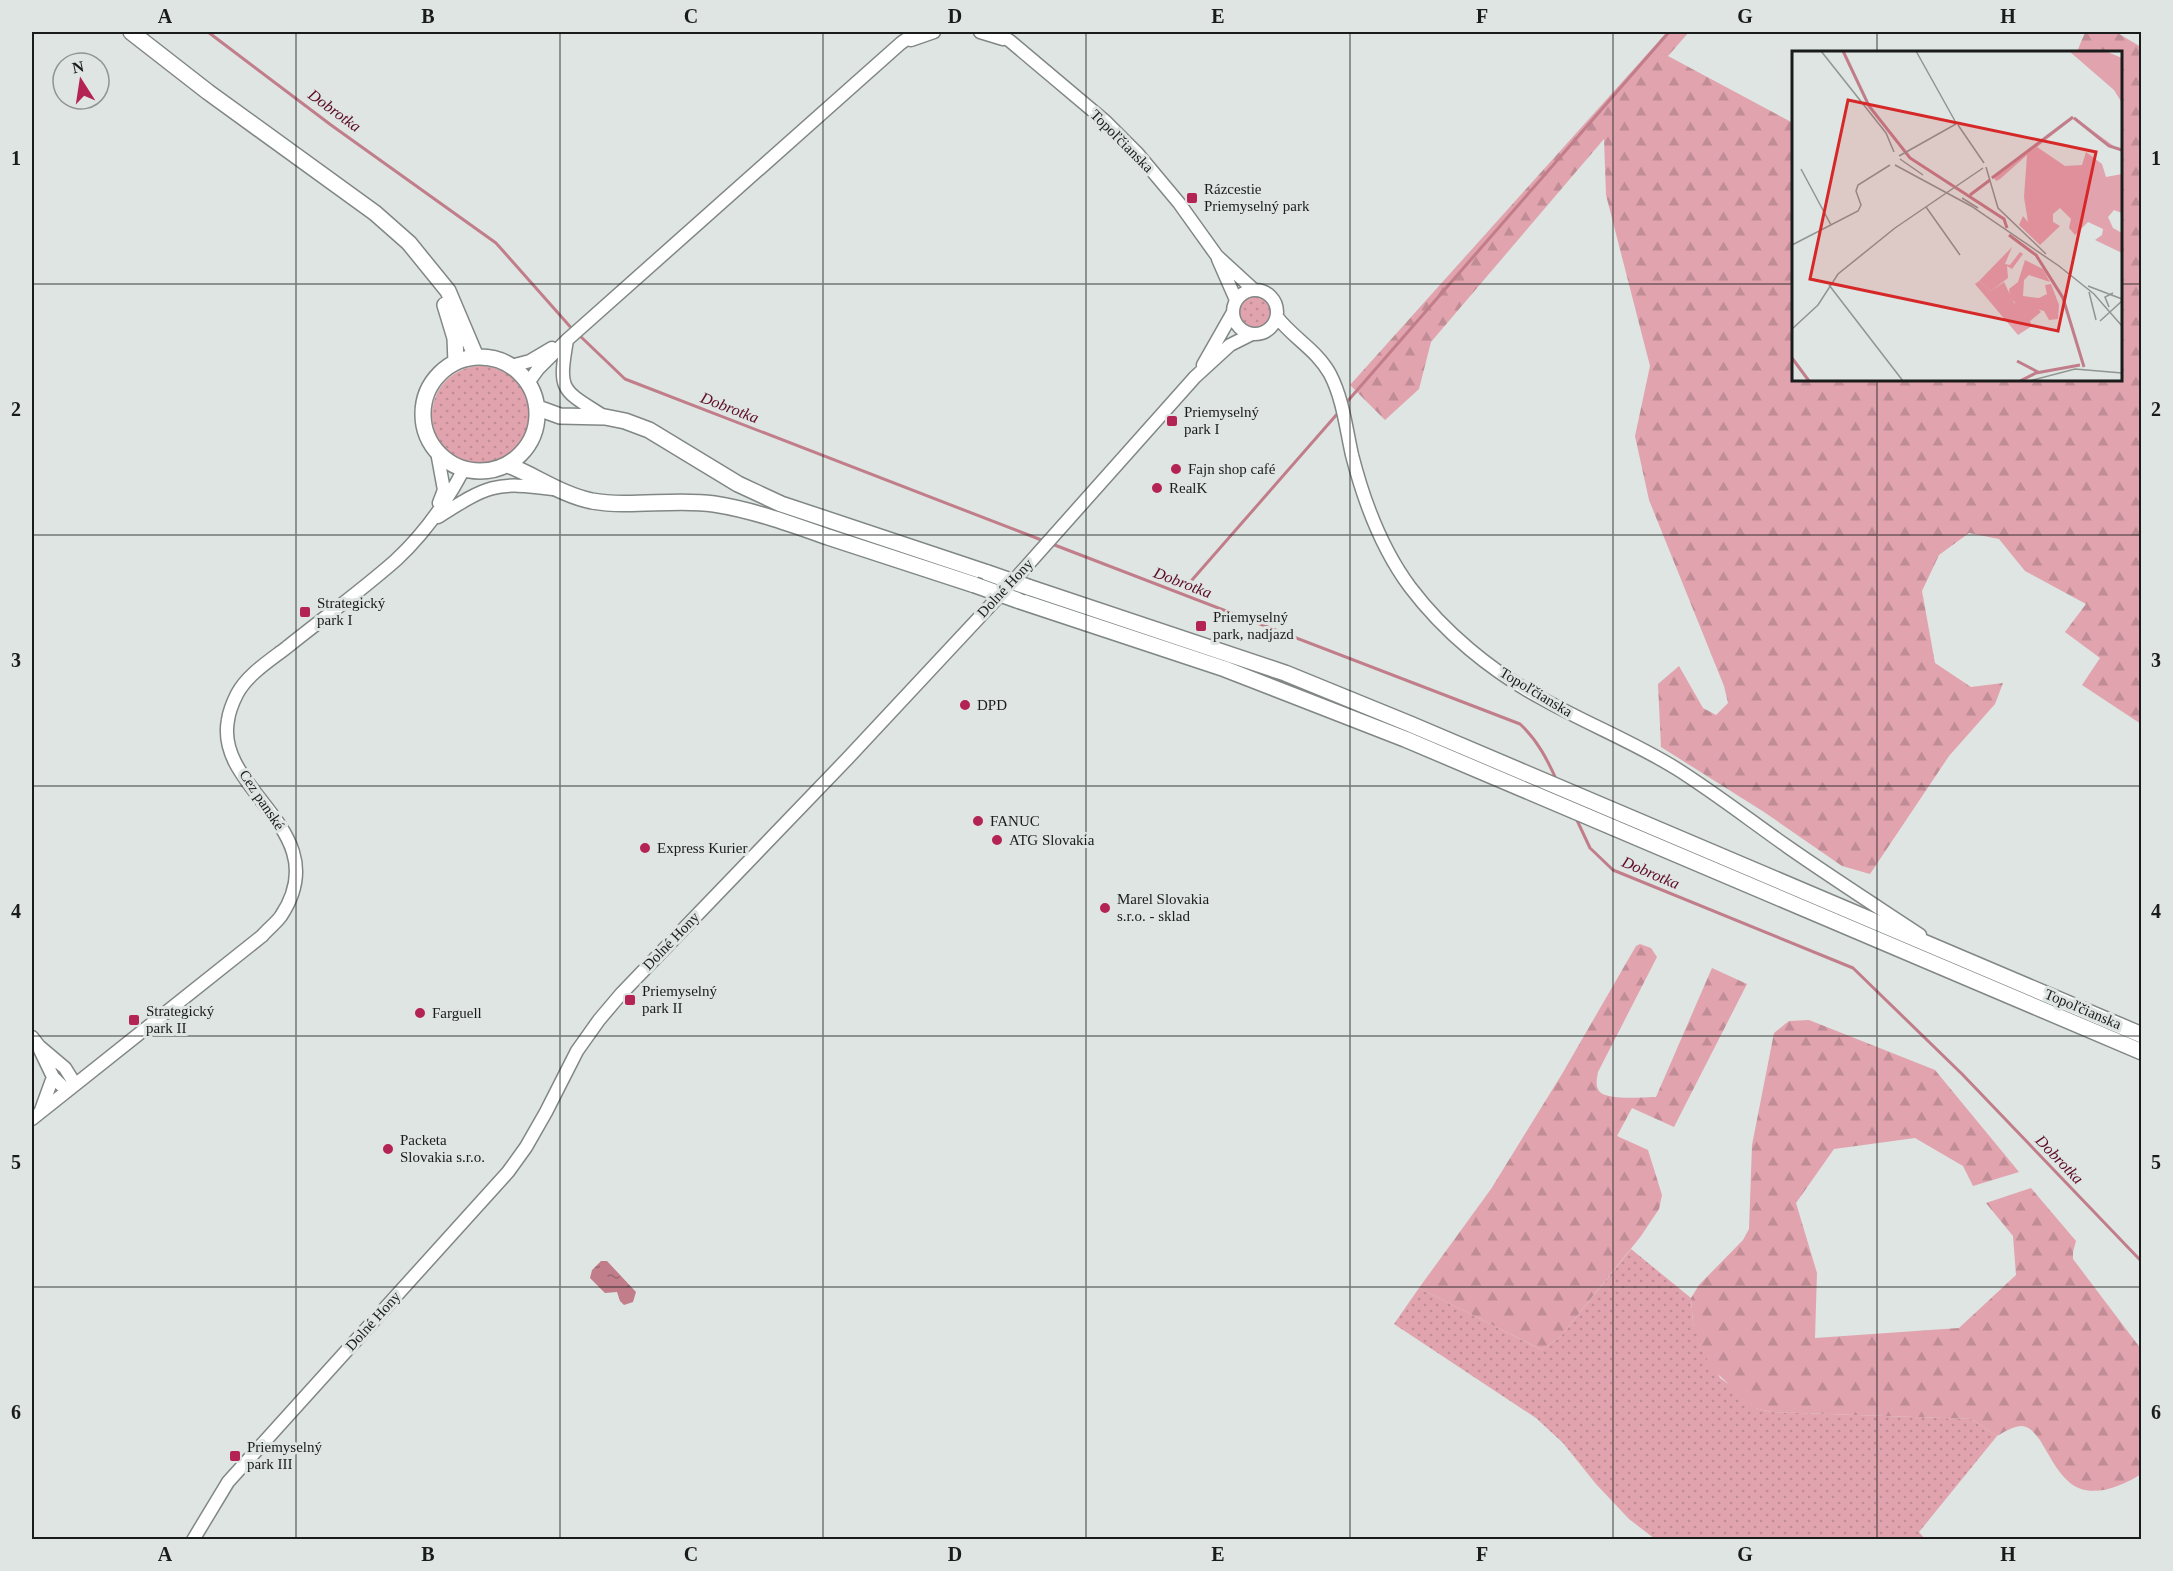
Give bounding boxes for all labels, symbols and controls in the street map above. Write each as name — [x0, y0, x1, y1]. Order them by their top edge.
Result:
text: A — [158, 5, 173, 27]
text: B — [421, 5, 435, 27]
text: C — [684, 5, 698, 27]
text: D — [948, 5, 962, 27]
text: E — [1211, 5, 1225, 27]
text: F — [1476, 5, 1488, 27]
text: G — [1737, 5, 1753, 27]
text: H — [2000, 5, 2016, 27]
north arrow — [51, 51, 111, 111]
inset map — [1792, 51, 2122, 381]
text: N — [71, 57, 86, 76]
water label: Dobrotka — [304, 85, 364, 135]
street label: Topoľčianska — [1087, 106, 1157, 176]
text: 1 — [11, 147, 21, 169]
text: 1 — [2151, 147, 2161, 169]
place label: Rázcestie Priemyselný park — [1204, 181, 1310, 214]
marker: Rázcestie Priemyselný park — [1185, 191, 1199, 205]
water label: Dobrotka — [697, 388, 761, 426]
text: 2 — [11, 398, 21, 420]
text: 2 — [2151, 398, 2161, 420]
place label: Priemyselný park I — [1184, 404, 1259, 437]
marker: Priemyselný park I — [1165, 414, 1179, 428]
place label: Fajn shop café — [1188, 461, 1276, 477]
marker: Fajn shop café — [1169, 462, 1183, 476]
place label: RealK — [1169, 480, 1207, 496]
marker: RealK — [1150, 481, 1164, 495]
street label: Dolné Hony — [974, 555, 1036, 620]
water label: Dobrotka — [1150, 563, 1214, 601]
place label: Strategický park I — [317, 595, 386, 628]
marker: Strategický park I — [298, 605, 312, 619]
place label: Priemyselný park, nadjazd — [1213, 609, 1294, 642]
marker: Priemyselný park, nadjazd — [1194, 619, 1208, 633]
text: 3 — [11, 649, 21, 671]
text: 3 — [2151, 649, 2161, 671]
street label: Topoľčianska — [1497, 664, 1575, 720]
place label: DPD — [977, 697, 1007, 713]
marker: DPD — [958, 698, 972, 712]
street label: Cez panské — [236, 767, 288, 833]
place label: FANUC — [990, 813, 1040, 829]
marker: FANUC — [971, 814, 985, 828]
place label: ATG Slovakia — [1009, 832, 1095, 848]
marker: ATG Slovakia — [990, 833, 1004, 847]
place label: Express Kurier — [657, 840, 747, 856]
marker: Express Kurier — [638, 841, 652, 855]
water label: Dobrotka — [1619, 852, 1682, 892]
place label: Marel Slovakia s.r.o. - sklad — [1117, 891, 1209, 924]
text: 4 — [11, 900, 21, 922]
text: 4 — [2151, 900, 2161, 922]
marker: Marel Slovakia s.r.o. - sklad — [1098, 901, 1112, 915]
street label: Dolné Hony — [640, 909, 703, 973]
place label: Priemyselný park II — [642, 983, 717, 1016]
street label: Topoľčianska — [2042, 986, 2124, 1032]
marker: Priemyselný park II — [623, 993, 637, 1007]
place label: Strategický park II — [146, 1003, 215, 1036]
place label: Farguell — [432, 1005, 482, 1021]
marker: Farguell — [413, 1006, 427, 1020]
marker: Strategický park II — [127, 1013, 141, 1027]
water label: Dobrotka — [2032, 1131, 2087, 1187]
place label: Packeta Slovakia s.r.o. — [400, 1132, 485, 1165]
marker: Packeta Slovakia s.r.o. — [381, 1142, 395, 1156]
text: 5 — [11, 1151, 21, 1173]
text: 5 — [2151, 1151, 2161, 1173]
street label: Dolné Hony — [342, 1288, 404, 1354]
text: 6 — [11, 1401, 21, 1423]
text: 6 — [2151, 1401, 2161, 1423]
place label: Priemyselný park III — [247, 1439, 322, 1472]
marker: Priemyselný park III — [228, 1449, 242, 1463]
text: A — [158, 1543, 173, 1565]
text: B — [421, 1543, 435, 1565]
text: C — [684, 1543, 698, 1565]
text: D — [948, 1543, 962, 1565]
text: E — [1211, 1543, 1225, 1565]
text: F — [1476, 1543, 1488, 1565]
text: G — [1737, 1543, 1753, 1565]
text: H — [2000, 1543, 2016, 1565]

